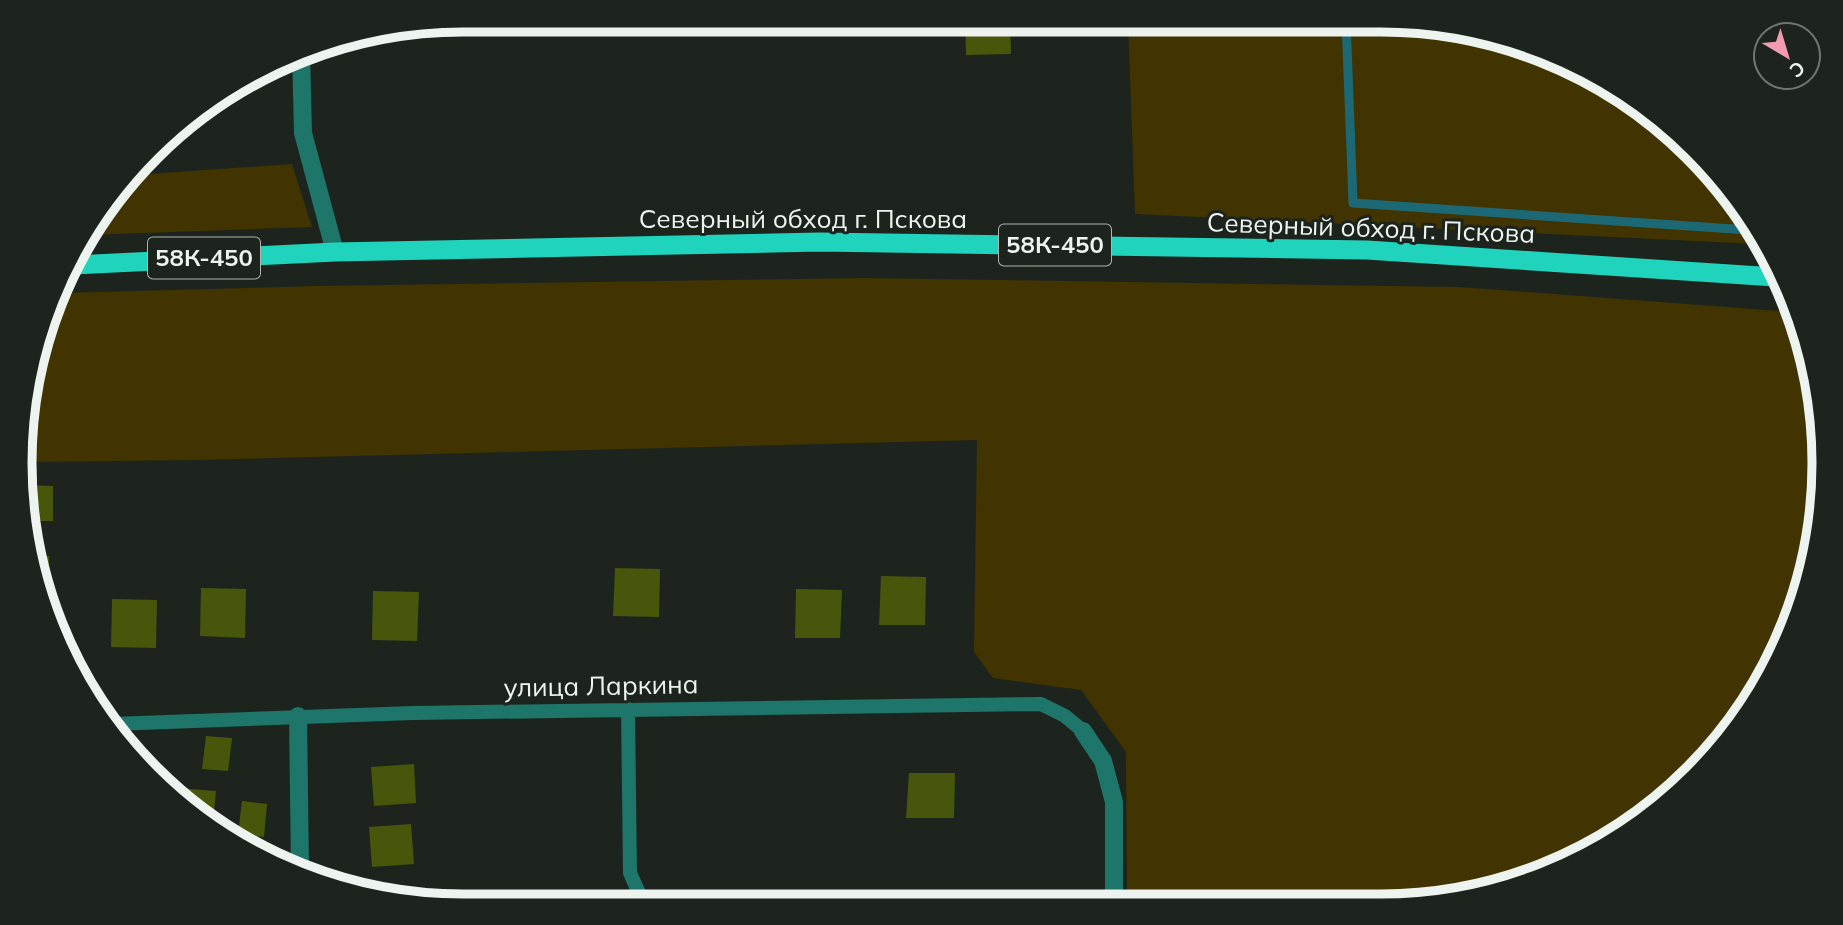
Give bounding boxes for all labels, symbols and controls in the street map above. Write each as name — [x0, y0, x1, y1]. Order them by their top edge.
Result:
north arrow — [1752, 21, 1822, 91]
text: С — [1785, 56, 1810, 83]
street label: Северный обход г. Пскова — [639, 202, 967, 235]
street label: Северный обход г. Пскова — [1206, 205, 1536, 250]
road number: 58К-450 — [999, 224, 1111, 266]
road number: 58К-450 — [148, 237, 260, 278]
street label: улица Ларкина — [503, 667, 699, 704]

